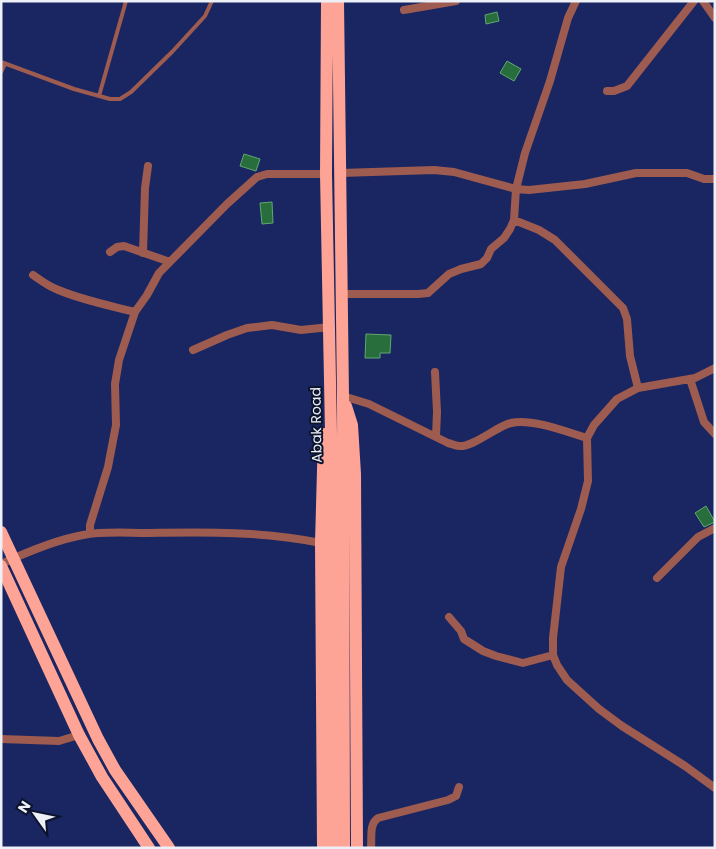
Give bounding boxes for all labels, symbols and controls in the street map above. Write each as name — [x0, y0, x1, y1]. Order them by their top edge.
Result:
street label: Abak Road — [305, 387, 327, 463]
north arrow — [10, 789, 60, 839]
text: N — [13, 797, 35, 817]

